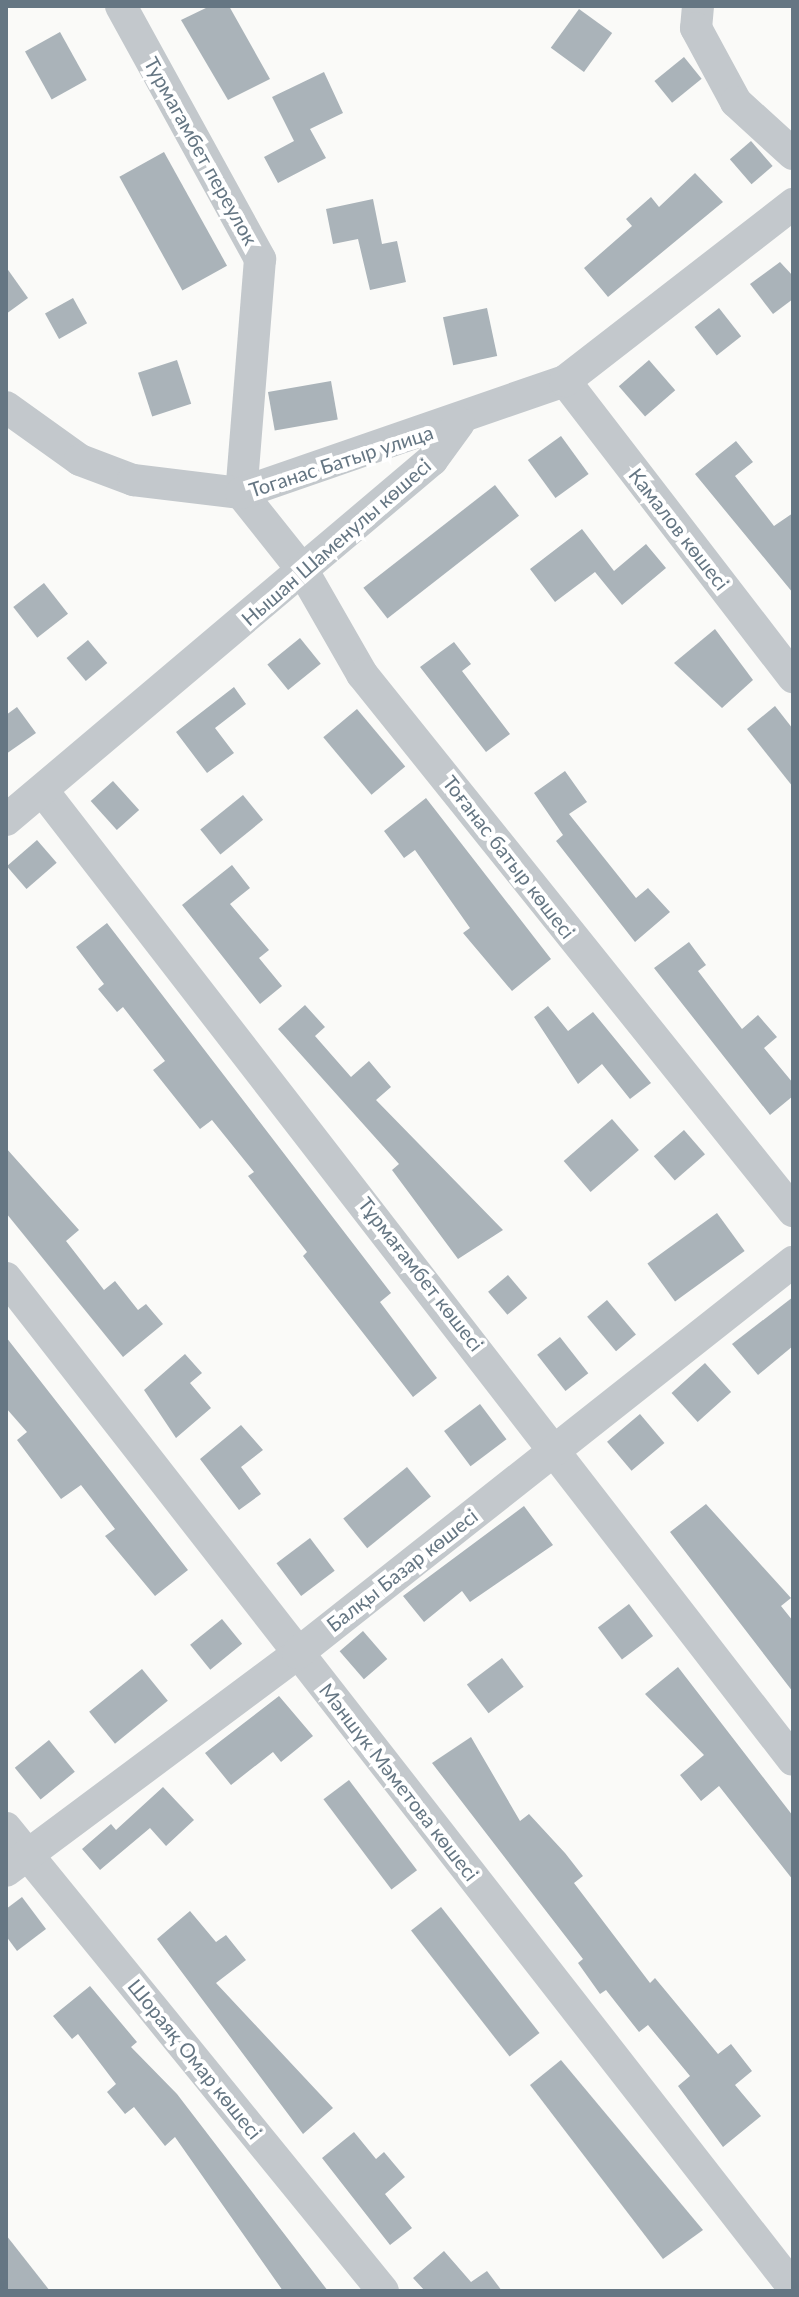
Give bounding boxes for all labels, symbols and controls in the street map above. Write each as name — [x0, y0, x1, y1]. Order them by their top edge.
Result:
street label: Турмагамбет переулок — [139, 53, 263, 249]
street label: Тоганас Батыр улица — [246, 420, 436, 502]
street label: Нышан Шаменулы көшесі — [237, 453, 435, 631]
street label: Камалов көшесі — [624, 463, 734, 595]
street label: Тоғанас батыр көшесі — [438, 771, 580, 943]
street label: Тұрмағамбет көшесі — [353, 1192, 489, 1356]
street label: Балқы Базар көшесі — [322, 1504, 482, 1636]
street label: Мәншүк Мәметова көшесі — [314, 1678, 484, 1886]
street label: Шораяқ Омар көшесі — [123, 1974, 267, 2144]

